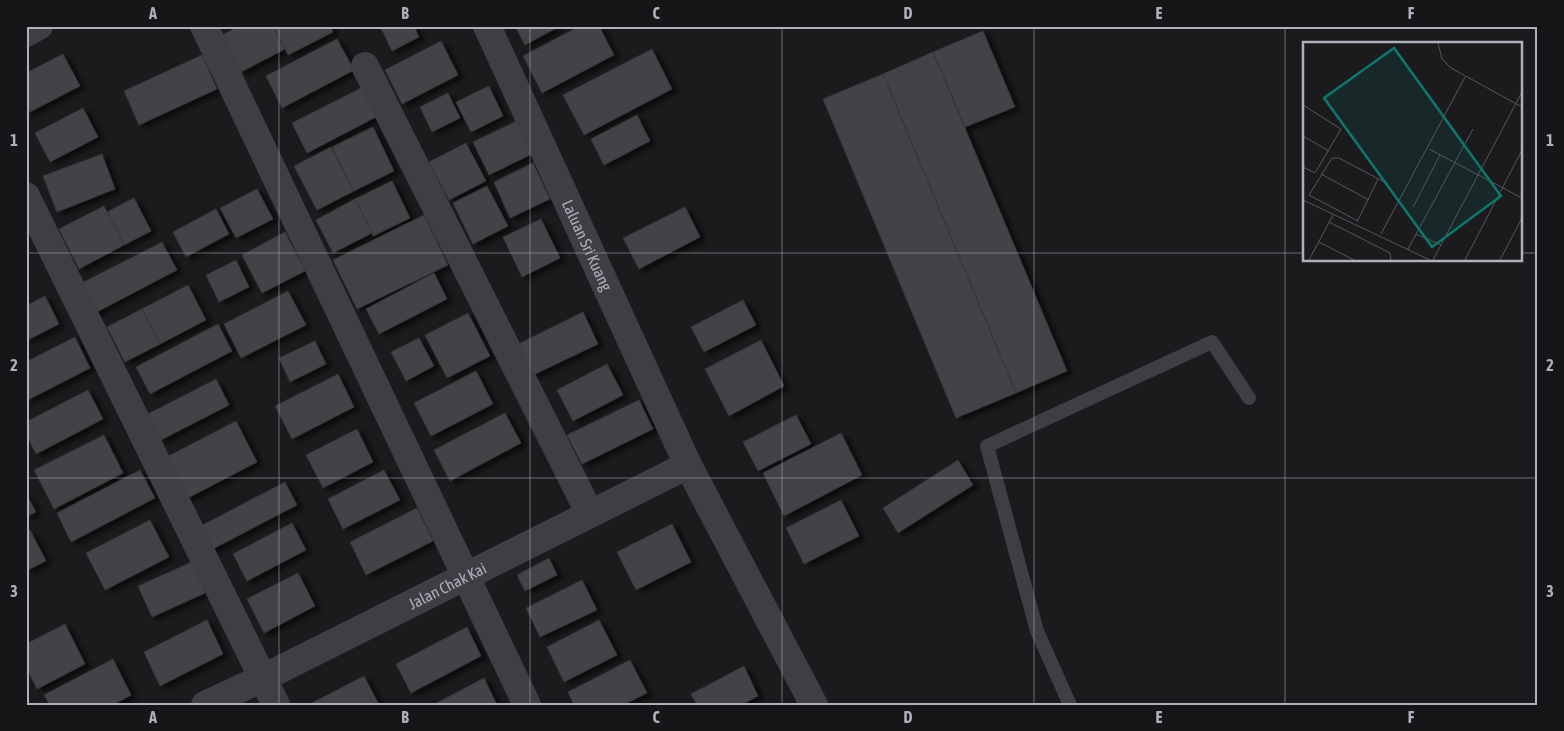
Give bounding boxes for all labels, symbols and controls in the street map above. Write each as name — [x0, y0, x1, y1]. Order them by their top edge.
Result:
text: A — [148, 4, 157, 22]
text: B — [401, 4, 409, 22]
text: C — [652, 4, 660, 22]
text: D — [904, 4, 913, 22]
text: E — [1156, 4, 1163, 22]
text: F — [1408, 4, 1415, 22]
inset map — [1303, 42, 1522, 261]
text: 1 — [10, 131, 18, 149]
text: 1 — [1546, 131, 1554, 149]
street label: Laluan Sri Kuang — [559, 197, 616, 294]
text: 2 — [10, 356, 18, 374]
text: 2 — [1546, 356, 1554, 374]
street label: Jalan Chak Kai — [405, 559, 489, 613]
text: 3 — [10, 582, 18, 600]
text: 3 — [1546, 582, 1554, 600]
text: A — [148, 708, 157, 726]
text: B — [401, 708, 409, 726]
text: C — [652, 708, 660, 726]
text: D — [904, 708, 913, 726]
text: E — [1156, 708, 1163, 726]
text: F — [1408, 708, 1415, 726]

